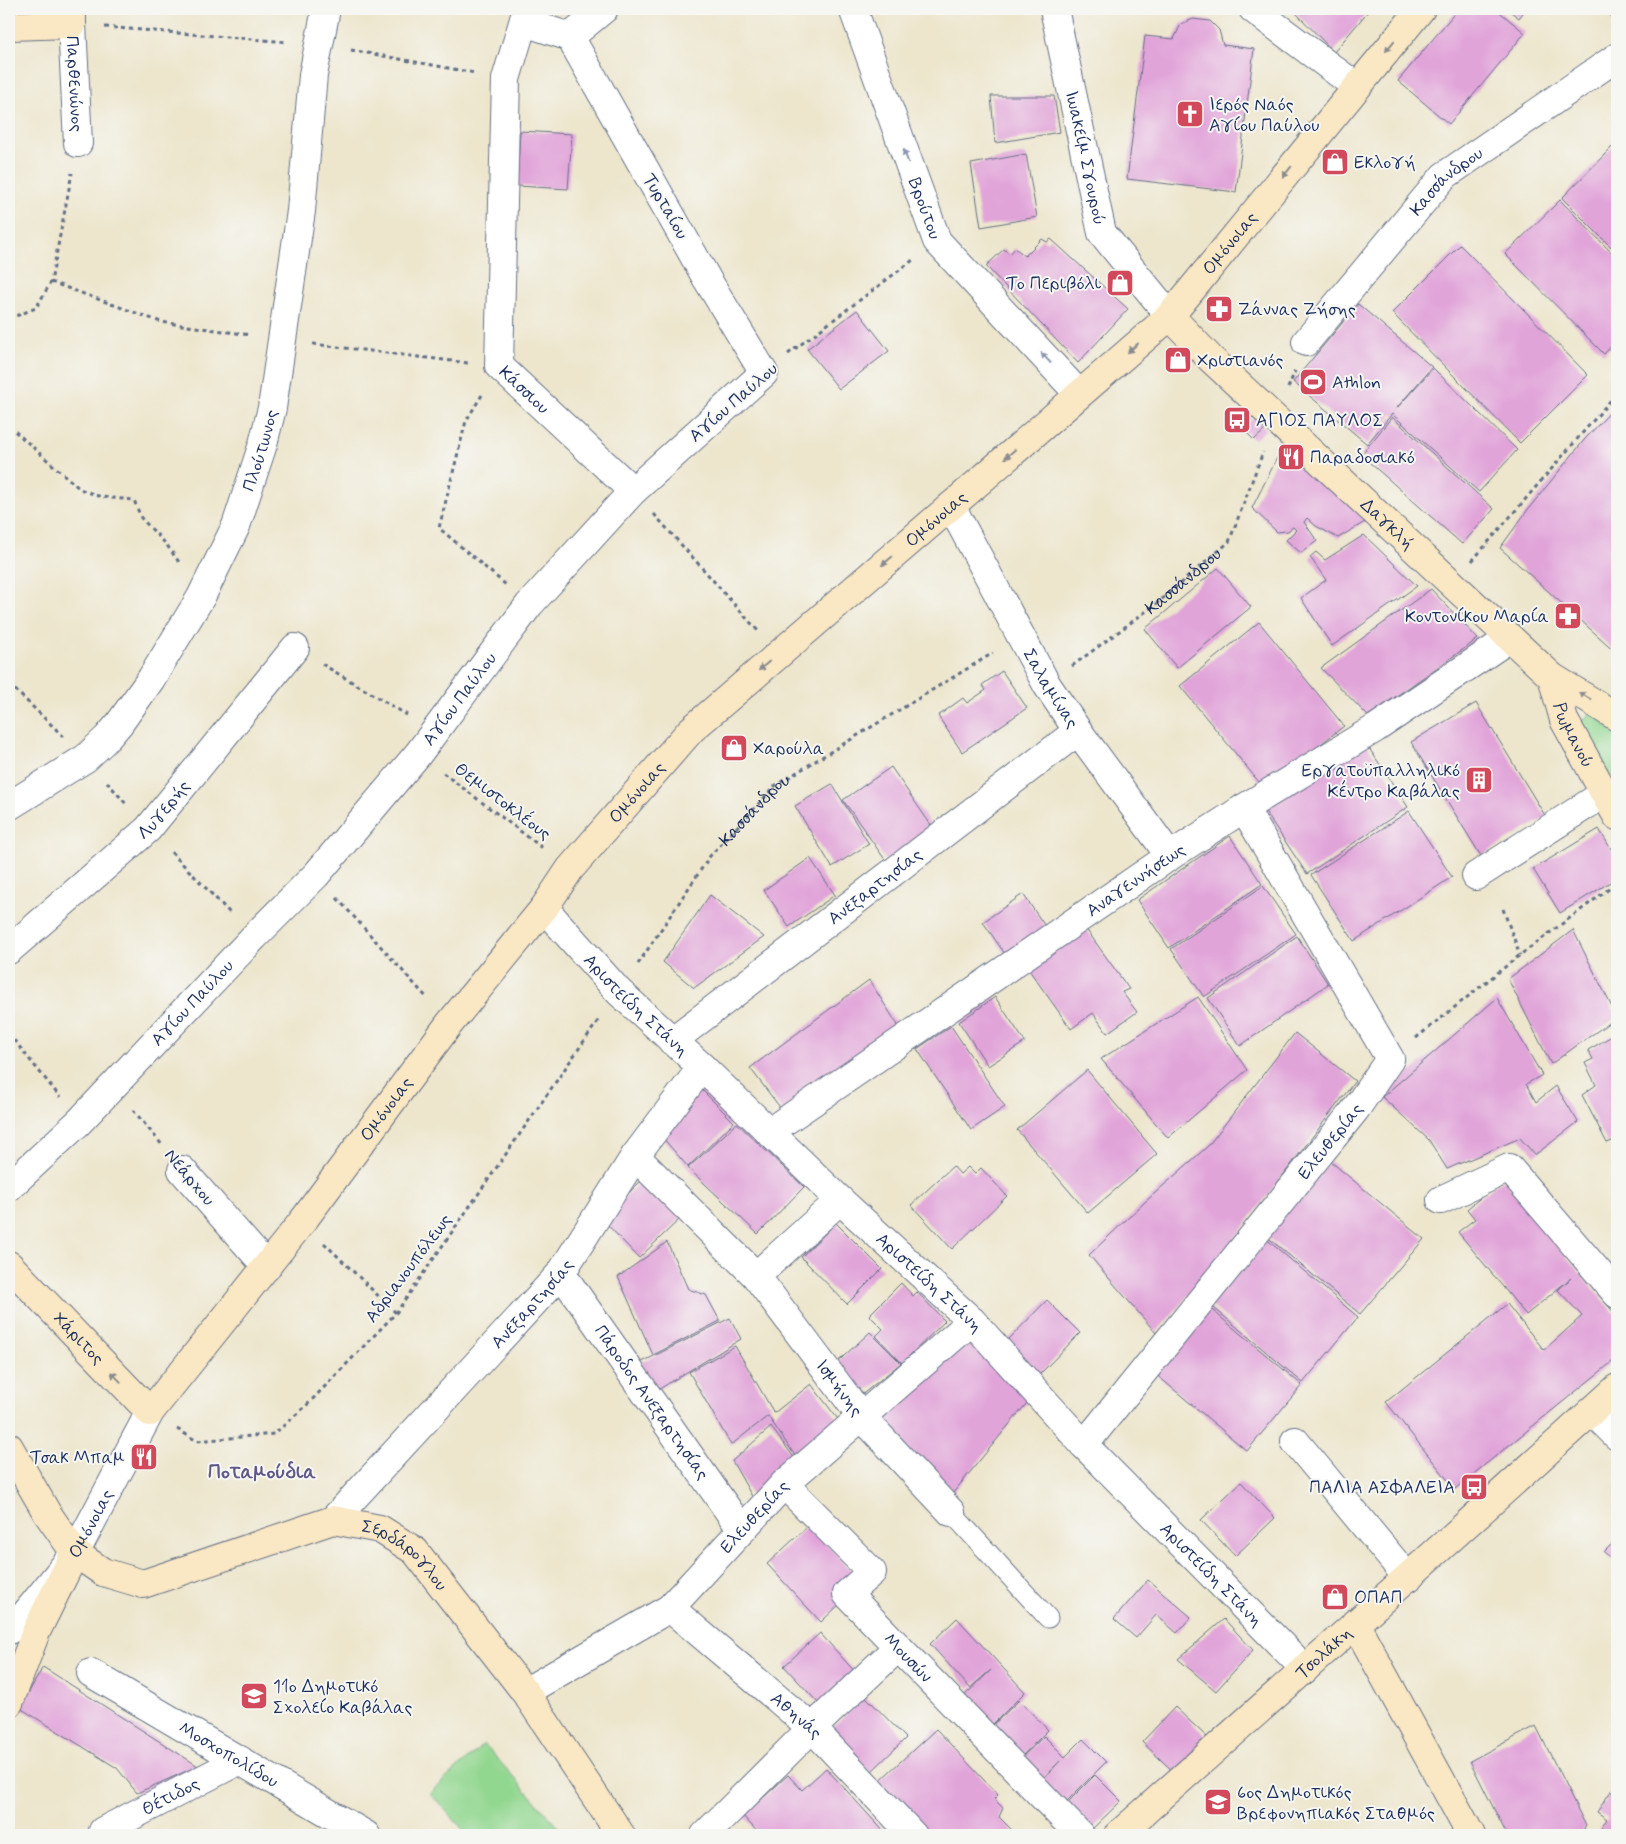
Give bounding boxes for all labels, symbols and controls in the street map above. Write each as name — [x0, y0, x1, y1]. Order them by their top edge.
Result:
street label: Παρθενώνος — [60, 35, 88, 133]
one-way arrow — [1384, 40, 1395, 53]
street label: Ιωακείμ Σγουρού — [1059, 88, 1111, 227]
place label: Ιερός Ναός Αγίου Παύλου — [1209, 93, 1319, 138]
church icon: Ιερός Ναός Αγίου Παύλου — [1175, 99, 1205, 129]
street label: Κασσάνδρου — [1405, 142, 1488, 222]
shop icon: Εκλογή — [1320, 147, 1350, 177]
one-way arrow — [902, 149, 909, 164]
place label: Εκλογή — [1354, 151, 1416, 175]
one-way arrow — [1281, 166, 1292, 179]
street label: Τυρταίου — [637, 169, 694, 244]
street label: Βρούτου — [902, 174, 946, 243]
street label: Ομόνοιας — [1197, 207, 1263, 280]
shop icon: Το Περιβόλι — [1105, 268, 1135, 298]
place label: Το Περιβόλι — [1006, 272, 1101, 296]
pharmacy icon: Ζάννας Ζήσης — [1204, 294, 1234, 324]
place label: Ζάννας Ζήσης — [1238, 298, 1356, 322]
one-way arrow — [1126, 342, 1139, 353]
shop icon: Χριστιανός — [1163, 345, 1193, 375]
place label: Χριστιανός — [1197, 349, 1283, 373]
one-way arrow — [1040, 353, 1052, 365]
street label: Αγίου Παύλου — [684, 357, 783, 448]
street label: Κάσσιου — [493, 361, 554, 420]
sports icon: Athlon — [1298, 367, 1328, 397]
place label: Athlon — [1332, 371, 1381, 395]
bus stop icon: ΑΓΙΟΣ ΠΑΥΛΟΣ — [1222, 405, 1252, 435]
street label: Πλούτωνος — [237, 407, 284, 495]
place label: ΑΓΙΟΣ ΠΑΥΛΟΣ — [1256, 409, 1383, 433]
restaurant icon: Παραδοσιακό — [1276, 442, 1306, 472]
place label: Παραδοσιακό — [1310, 446, 1415, 470]
one-way arrow — [1004, 449, 1017, 460]
street label: Ομόνοιας — [900, 486, 973, 553]
street label: Δαγκλή — [1355, 493, 1419, 556]
street label: Κασσάνδρου — [1141, 542, 1227, 621]
one-way arrow — [881, 555, 894, 566]
pharmacy icon: Κοντονίκου Μαρία — [1553, 601, 1583, 631]
place label: Κοντονίκου Μαρία — [1405, 605, 1549, 629]
street label: Σαλαμίνας — [1017, 645, 1084, 734]
street label: Αγίου Παύλου — [417, 648, 503, 751]
one-way arrow — [758, 660, 770, 672]
one-way arrow — [1577, 692, 1592, 700]
street label: Ρωμανού — [1547, 700, 1599, 772]
shop icon: Χαρούλα — [719, 733, 749, 763]
place label: Χαρούλα — [753, 737, 824, 761]
street label: Θεμιστοκλέους — [449, 757, 556, 846]
street label: Ομόνοιας — [604, 757, 671, 829]
place label: Εργατοϋπαλληλικό Κέντρο Καβάλας — [1302, 759, 1460, 804]
building icon: Εργατοϋπαλληλικό Κέντρο Καβάλας — [1464, 765, 1494, 795]
street label: Κασσάνδρου — [714, 768, 795, 852]
street label: Λυγερής — [133, 775, 196, 846]
street label: Αναγεννήσεως — [1082, 838, 1191, 923]
street label: Ανεξαρτησίας — [823, 843, 928, 931]
street label: Αριστείδη Στάνη — [578, 949, 693, 1062]
street label: Αγίου Παύλου — [146, 955, 239, 1052]
street label: Ομόνοιας — [355, 1072, 419, 1147]
street label: Ελευθερίας — [1292, 1099, 1369, 1185]
street label: Νεάρχου — [158, 1144, 220, 1211]
street label: Αδριανουπόλεως — [360, 1209, 458, 1328]
street label: Αριστείδη Στάνη — [870, 1228, 988, 1338]
street label: Ανεξαρτησίας — [486, 1255, 580, 1354]
street label: Χάριτος — [47, 1307, 109, 1370]
street label: Πάροδος Ανεξαρτησίας — [588, 1320, 714, 1485]
street label: Ισμήνης — [810, 1355, 868, 1422]
one-way arrow — [110, 1371, 122, 1383]
restaurant icon: Τσακ Μπαμ — [129, 1442, 159, 1472]
place label: Τσακ Μπαμ — [30, 1446, 125, 1470]
district label: Ποταμούδια — [208, 1459, 316, 1486]
bus stop icon: ΠΑΛΙΑ ΑΣΦΑΛΕΙΑ — [1459, 1472, 1489, 1502]
street label: Ελευθερίας — [715, 1475, 795, 1559]
place label: ΠΑΛΙΑ ΑΣΦΑΛΕΙΑ — [1309, 1476, 1455, 1500]
street label: Ομόνοιας — [63, 1485, 120, 1563]
street label: Σερδάρογλου — [360, 1515, 453, 1596]
street label: Αριστείδη Στάνη — [1154, 1518, 1268, 1633]
shop icon: ΟΠΑΠ — [1320, 1582, 1350, 1612]
place label: ΟΠΑΠ — [1354, 1586, 1402, 1610]
street label: Τσολάκη — [1291, 1621, 1358, 1685]
street label: Μουσών — [878, 1628, 937, 1688]
place label: 11ο Δημοτικό Σχολείο Καβάλας — [273, 1675, 412, 1720]
school or university icon: 11ο Δημοτικό Σχολείο Καβάλας — [239, 1681, 269, 1711]
street label: Αθηνάς — [765, 1687, 827, 1745]
street label: Μοσχοπολίδου — [174, 1716, 283, 1794]
street label: Θέτιδος — [138, 1772, 204, 1822]
place label: 6ος Δημοτικός Βρεφονηπιακός Σταθμός — [1237, 1781, 1435, 1826]
school or university icon: 6ος Δημοτικός Βρεφονηπιακός Σταθμός — [1203, 1787, 1233, 1817]

